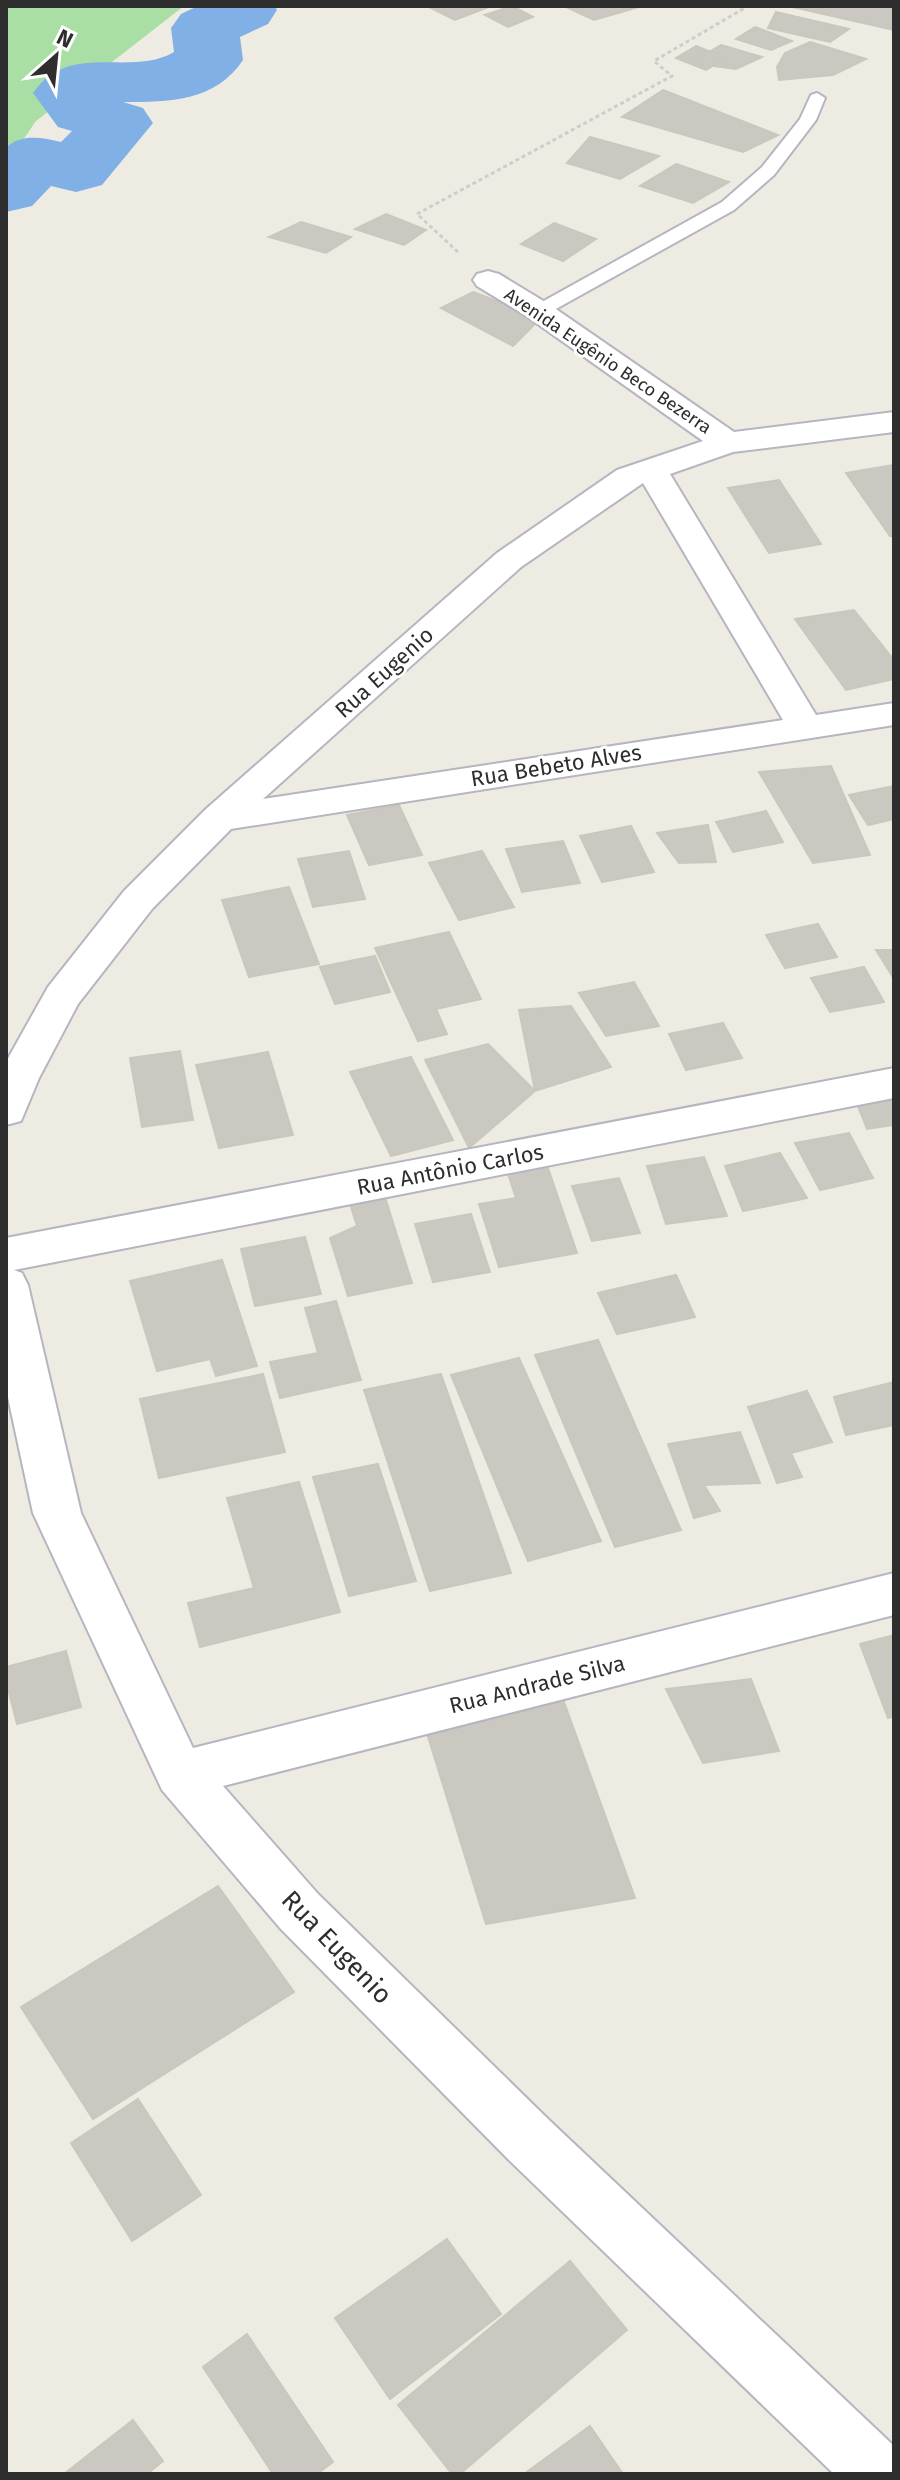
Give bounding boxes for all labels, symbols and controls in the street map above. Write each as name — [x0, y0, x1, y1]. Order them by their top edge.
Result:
north arrow — [16, 16, 96, 96]
text: N — [52, 23, 77, 54]
street label: Avenida Eugênio Beco Bezerra — [500, 283, 716, 439]
street label: Rua Eugenio — [330, 621, 439, 724]
street label: Rua Bebeto Alves — [469, 739, 643, 792]
street label: Rua Antônio Carlos — [354, 1138, 546, 1201]
street label: Rua Andrade Silva — [446, 1650, 628, 1719]
street label: Rua Eugenio — [275, 1884, 398, 2010]

